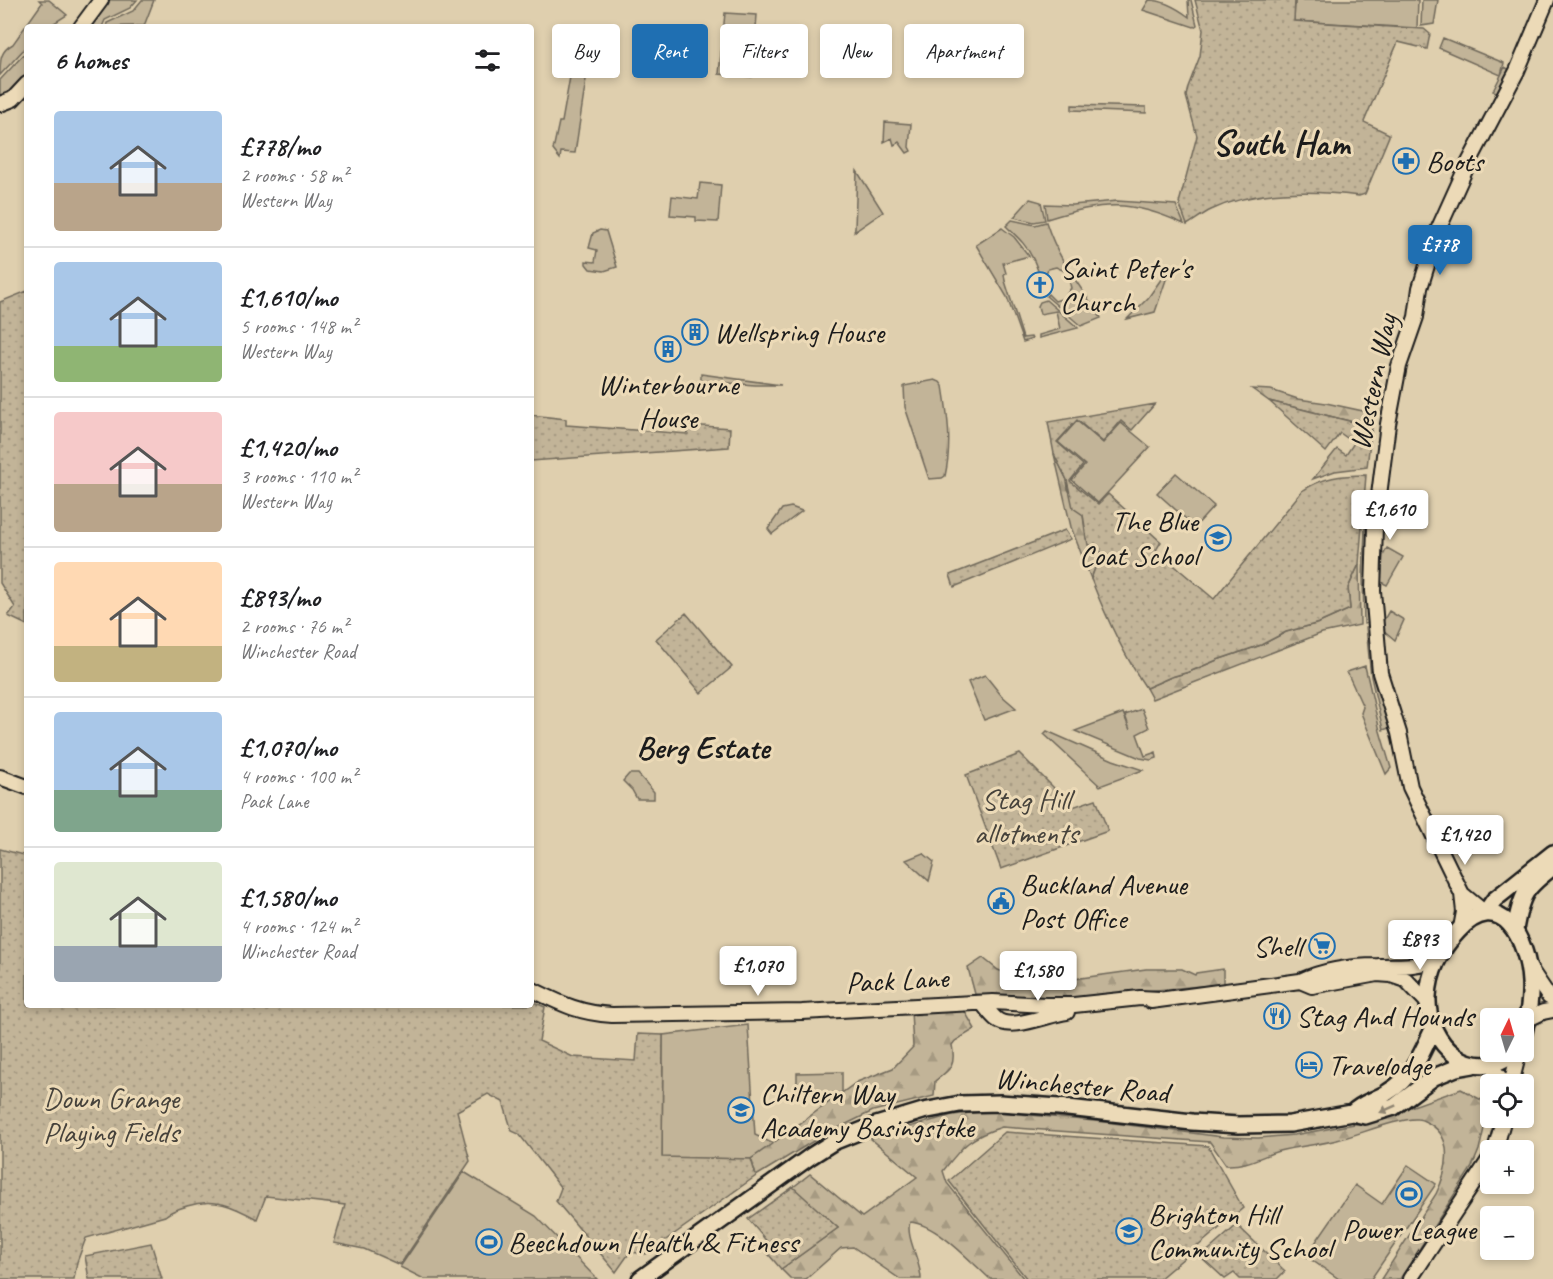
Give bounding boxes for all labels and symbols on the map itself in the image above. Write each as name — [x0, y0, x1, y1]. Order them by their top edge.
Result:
district label: South Ham — [1212, 120, 1351, 166]
place label: Boots — [1426, 142, 1486, 180]
pharmacy icon: Boots — [1391, 146, 1421, 176]
pin: £778 — [1404, 225, 1476, 276]
place label: Saint Peter's Church — [1060, 249, 1194, 321]
church icon: Saint Peter's Church — [1025, 270, 1055, 300]
street label: Western Way — [1340, 309, 1406, 453]
place label: Wellspring House — [714, 313, 886, 351]
building icon: Wellspring House — [680, 317, 710, 347]
building icon: Winterbourne House — [653, 334, 683, 364]
place label: Winterbourne House — [598, 365, 741, 437]
pin: £1,610 — [1341, 490, 1439, 541]
place label: The Blue Coat School — [1079, 502, 1203, 574]
school or university icon: The Blue Coat School — [1203, 523, 1233, 553]
district label: Berg Estate — [637, 727, 772, 768]
park label: Stag Hill allotments — [974, 780, 1081, 852]
pin: £1,420 — [1416, 815, 1514, 866]
place label: Buckland Avenue Post Office — [1020, 865, 1189, 937]
public building icon: Buckland Avenue Post Office — [986, 886, 1016, 916]
pin: £893 — [1384, 920, 1456, 971]
place label: Shell — [1253, 927, 1307, 965]
supermarket icon: Shell — [1307, 931, 1337, 961]
pin: £1,070 — [709, 946, 807, 997]
pin: £1,580 — [989, 951, 1087, 1002]
street label: Pack Lane — [845, 958, 952, 1002]
place label: Stag And Hounds — [1296, 997, 1477, 1035]
restaurant icon: Stag And Hounds — [1262, 1001, 1292, 1031]
north arrow — [1480, 1008, 1534, 1062]
place label: Travelodge — [1328, 1046, 1433, 1084]
hotel icon: Travelodge — [1294, 1050, 1324, 1080]
street label: Winchester Road — [994, 1059, 1174, 1112]
place label: Chiltern Way Academy Basingstoke — [760, 1074, 976, 1146]
park label: Down Grange Playing Fields — [43, 1079, 182, 1151]
school or university icon: Chiltern Way Academy Basingstoke — [726, 1095, 756, 1125]
one-way arrow — [1378, 1104, 1396, 1114]
sports icon: Power League — [1394, 1179, 1424, 1209]
place label: Brighton Hill Community School — [1148, 1195, 1336, 1267]
place label: Power League — [1342, 1210, 1478, 1248]
school or university icon: Brighton Hill Community School — [1114, 1216, 1144, 1246]
place label: Beechdown Health & Fitness — [508, 1223, 801, 1261]
sports icon: Beechdown Health & Fitness — [474, 1227, 504, 1257]

